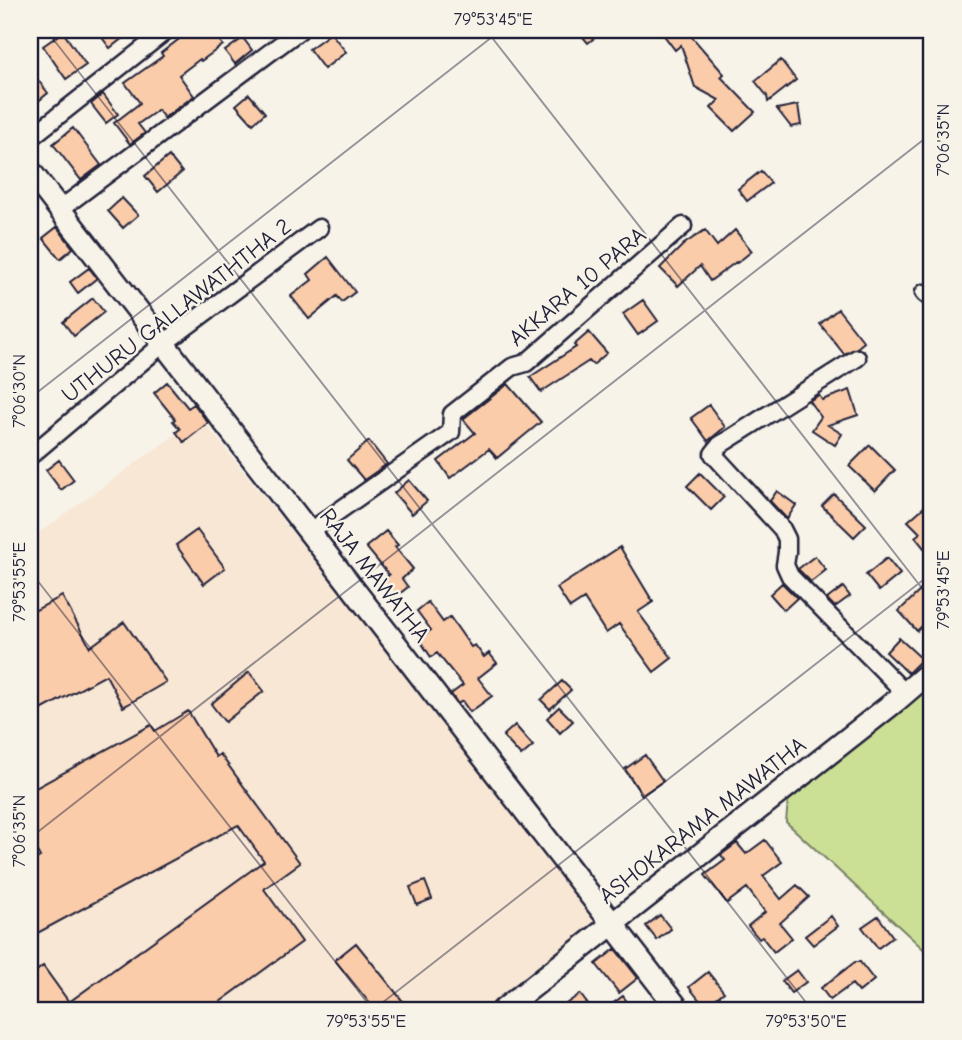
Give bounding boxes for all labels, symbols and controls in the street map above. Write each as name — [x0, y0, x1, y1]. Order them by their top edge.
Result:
text: 79°53'45"E — [453, 9, 533, 30]
text: 7°06'35"N — [933, 104, 954, 176]
street label: UTHURU GALLAWATHTHA 2 — [56, 212, 296, 408]
street label: AKKARA 10 PARA — [503, 221, 651, 352]
text: 7°06'30"N — [9, 354, 30, 428]
street label: RAJA MAWATHA — [314, 503, 435, 648]
text: 79°53'55"E — [9, 542, 30, 622]
text: 79°53'45"E — [933, 550, 954, 630]
street label: ASHOKARAMA MAWATHA — [593, 731, 811, 910]
text: 7°06'35"N — [9, 795, 30, 867]
text: 79°53'55"E — [326, 1011, 406, 1032]
text: 79°53'50"E — [765, 1011, 847, 1032]

